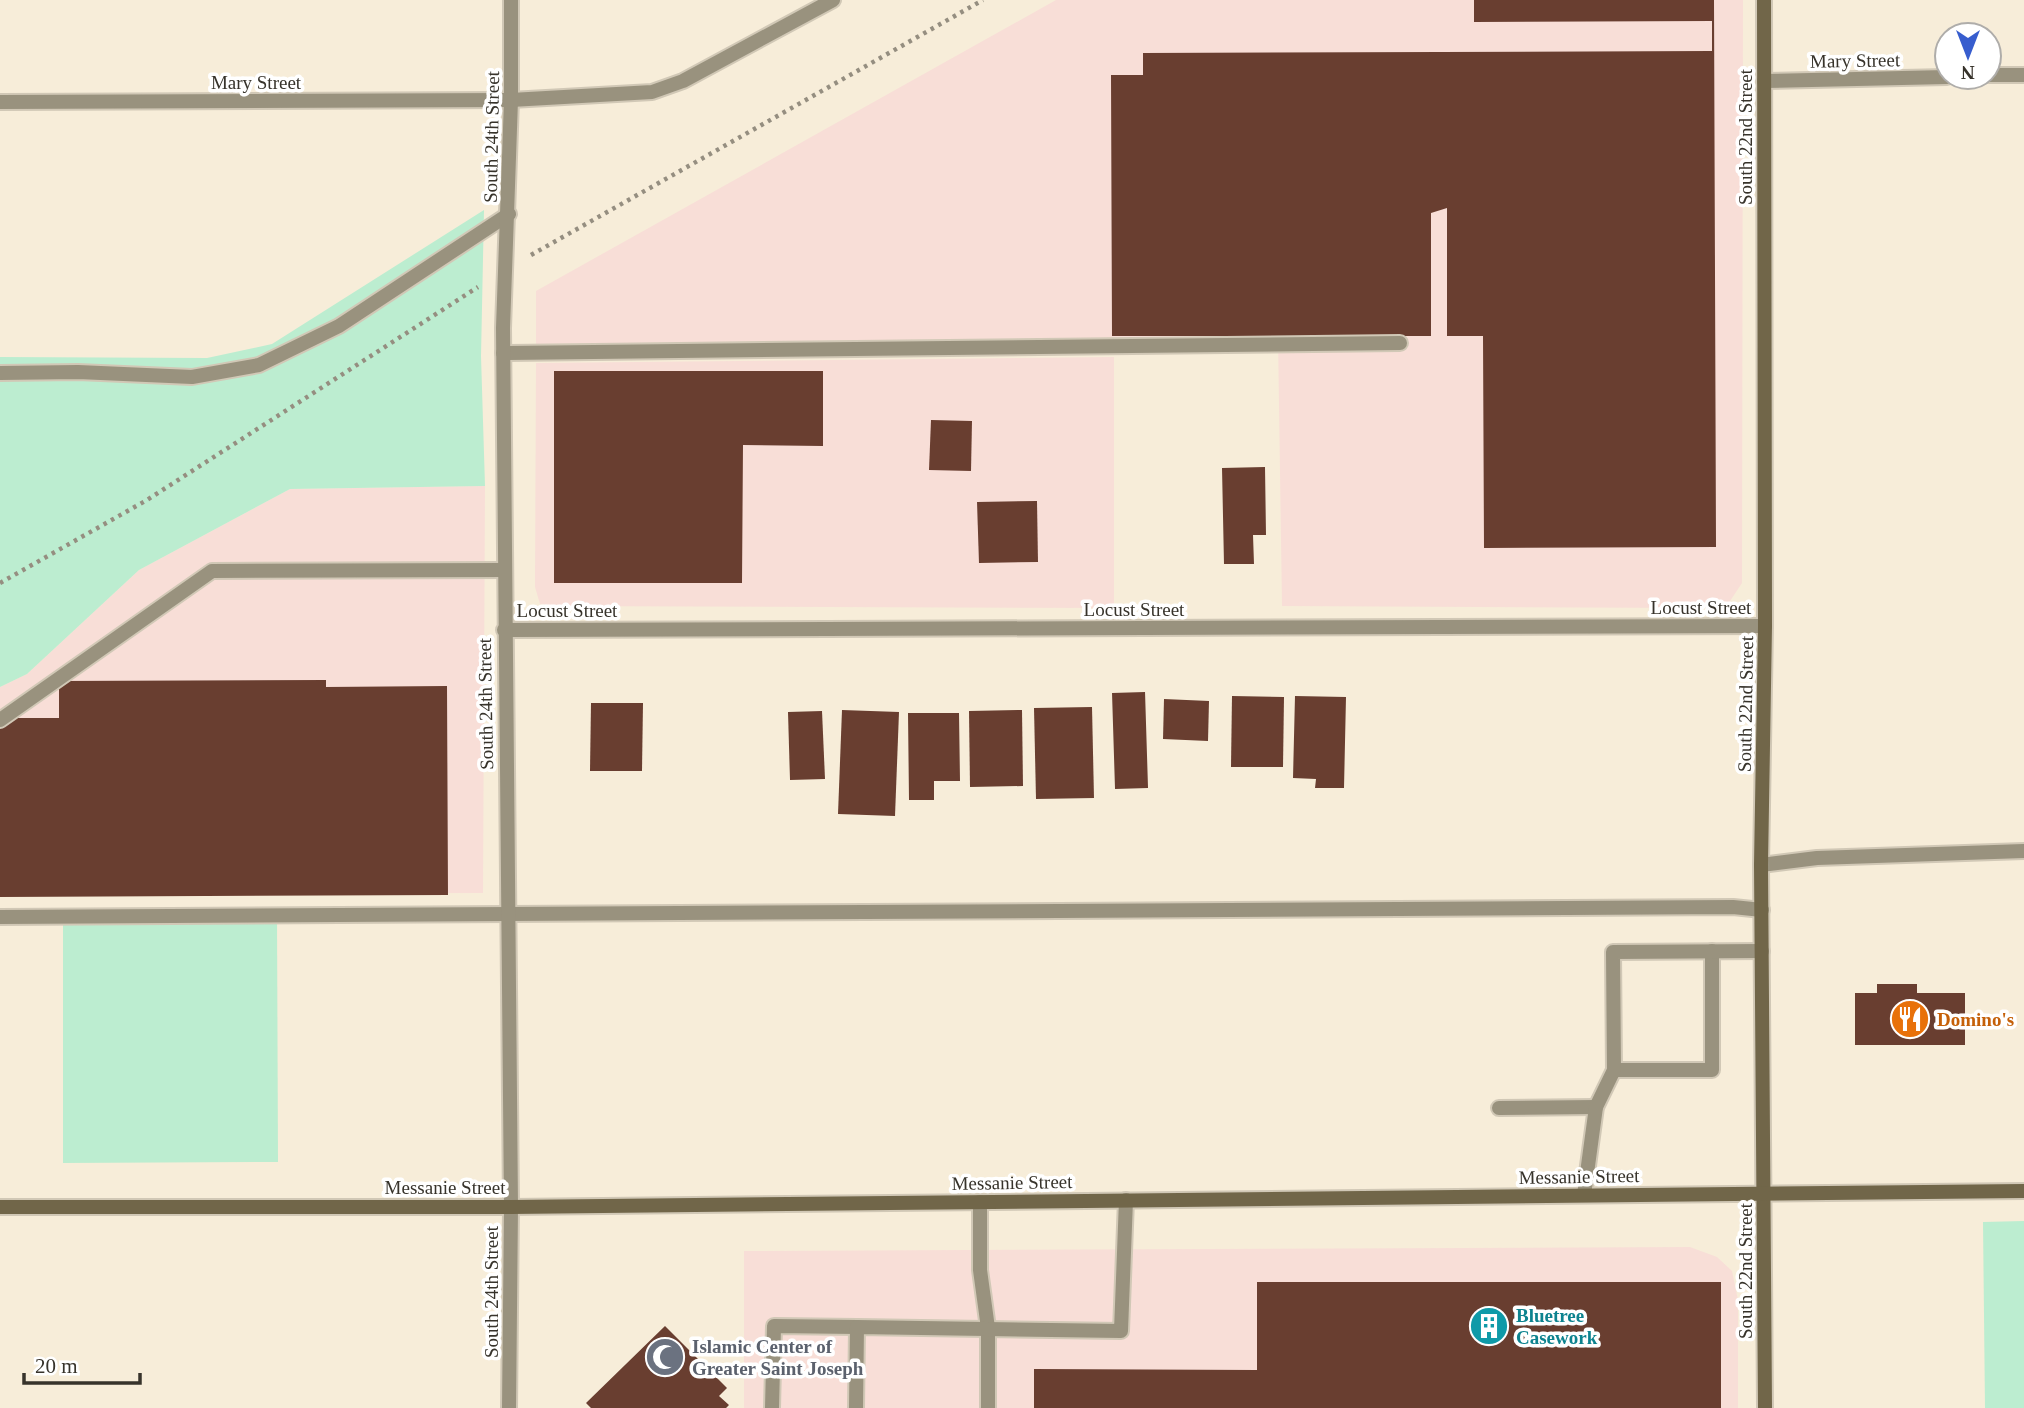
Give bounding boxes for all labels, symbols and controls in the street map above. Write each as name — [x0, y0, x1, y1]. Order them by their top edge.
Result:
north arrow — [1933, 21, 2003, 91]
street label: Mary Street — [1810, 49, 1901, 72]
text: N — [1961, 62, 1975, 83]
street label: South 22nd Street — [1735, 68, 1756, 205]
street label: South 24th Street — [480, 70, 503, 203]
street label: Mary Street — [211, 72, 302, 93]
street label: Locust Street — [1651, 597, 1752, 618]
street label: Locust Street — [1084, 599, 1185, 620]
street label: Locust Street — [517, 600, 618, 621]
street label: South 22nd Street — [1734, 635, 1757, 772]
street label: South 24th Street — [474, 637, 497, 770]
restaurant icon: Domino's — [1889, 998, 1931, 1040]
place label: Domino's — [1937, 1009, 2014, 1030]
street label: Messanie Street — [1518, 1165, 1640, 1188]
street label: Messanie Street — [951, 1171, 1073, 1194]
street label: Messanie Street — [385, 1177, 506, 1198]
street label: South 22nd Street — [1735, 1202, 1756, 1339]
street label: South 24th Street — [481, 1225, 502, 1358]
building icon: Bluetree Casework — [1468, 1305, 1510, 1347]
place label: Bluetree Casework — [1516, 1305, 1598, 1348]
mosque icon: Islamic Center of Greater Saint Joseph — [644, 1336, 686, 1378]
place label: Islamic Center of Greater Saint Joseph — [692, 1336, 864, 1379]
scale bar — [24, 1342, 140, 1386]
text: 20 m — [35, 1354, 78, 1378]

